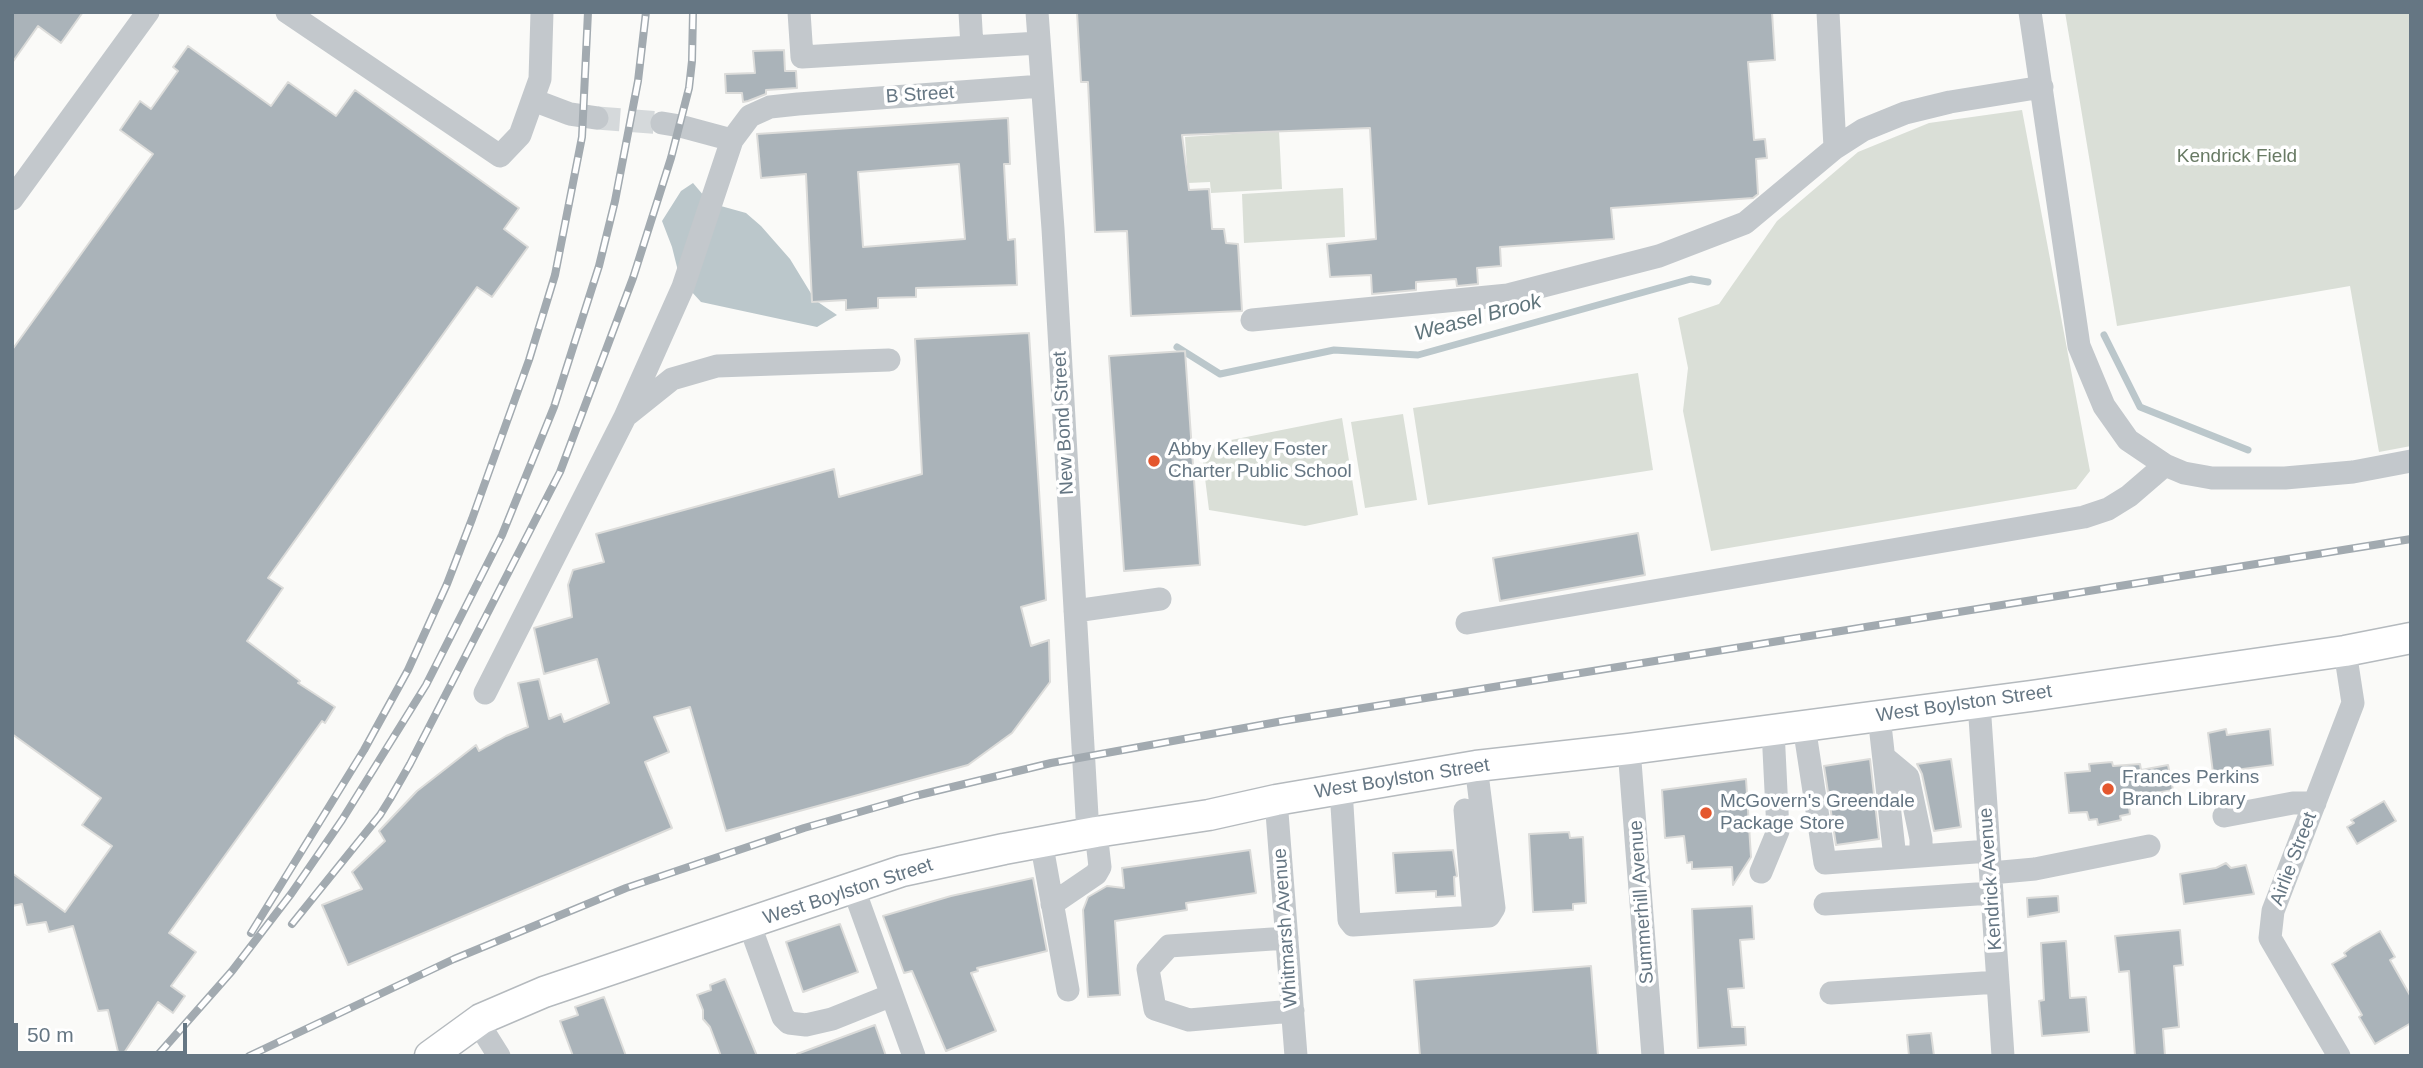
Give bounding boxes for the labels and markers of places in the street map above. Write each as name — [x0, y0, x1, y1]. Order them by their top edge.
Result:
place label: Abby Kelley Foster Charter Public School — [1168, 439, 1352, 483]
marker: Abby Kelley Foster Charter Public School — [1146, 453, 1162, 469]
place label: Frances Perkins Branch Library — [2122, 767, 2259, 811]
marker: Frances Perkins Branch Library — [2100, 781, 2116, 797]
place label: McGovern's Greendale Package Store — [1720, 791, 1915, 835]
marker: McGovern's Greendale Package Store — [1698, 805, 1714, 821]

